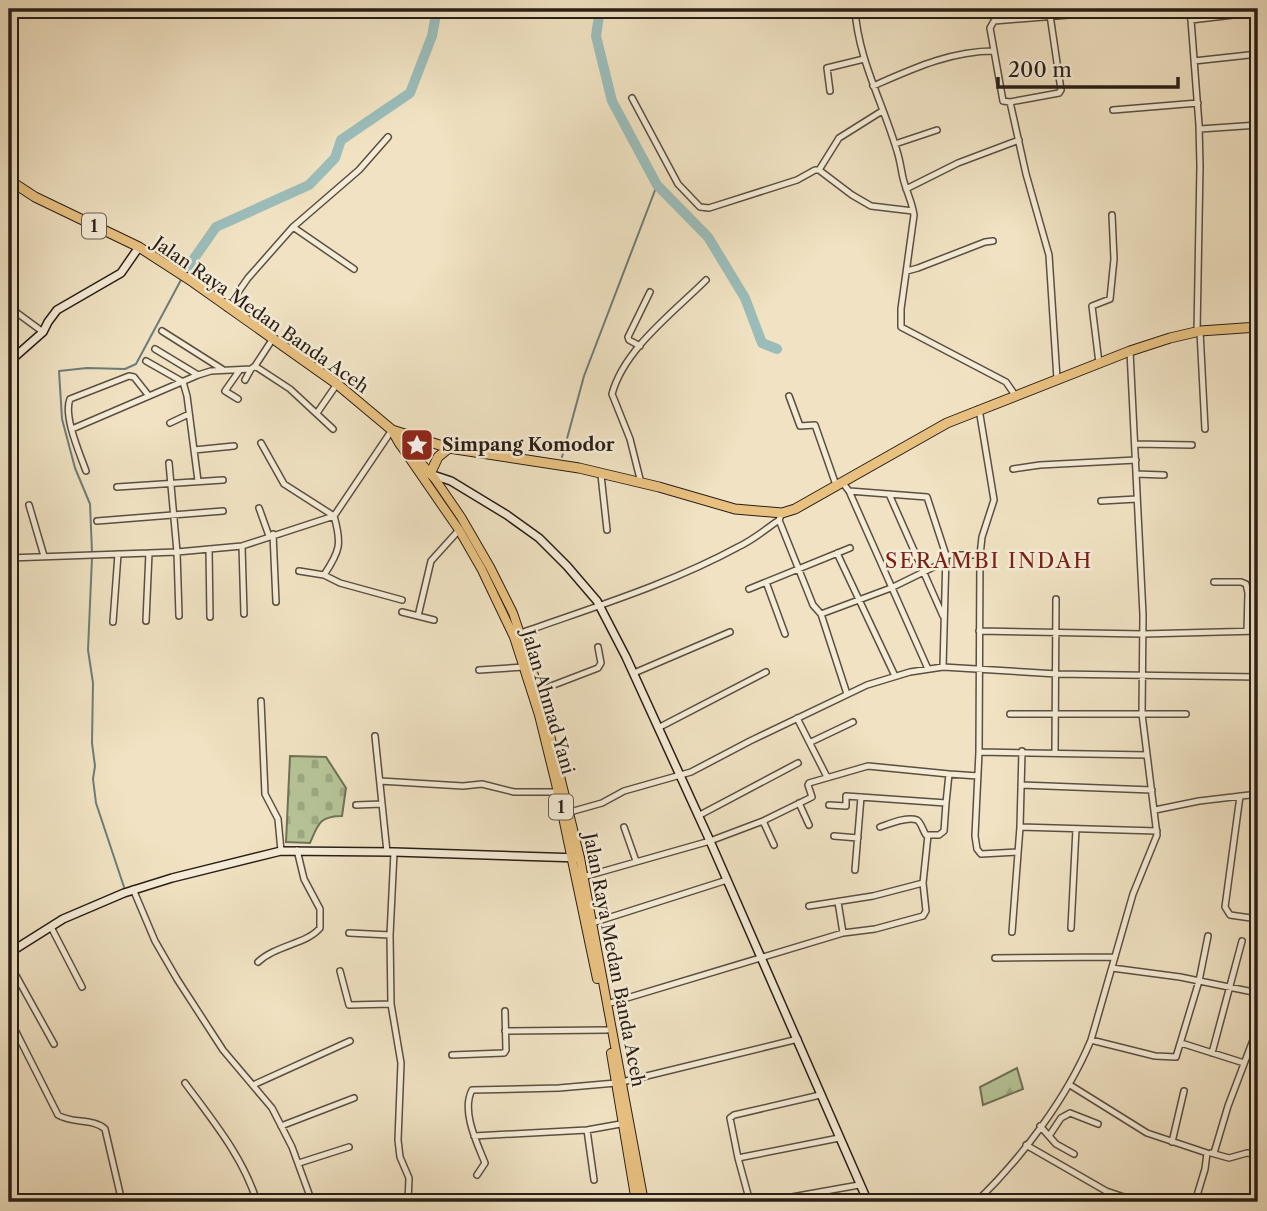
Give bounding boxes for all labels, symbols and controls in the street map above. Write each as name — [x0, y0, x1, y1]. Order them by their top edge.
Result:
scale bar — [998, 46, 1178, 90]
text: 200 m — [1008, 57, 1072, 82]
road number: 1 — [82, 214, 106, 238]
street label: Jalan Raya Medan Banda Aceh — [146, 230, 373, 398]
place icon: Simpang Komodor — [398, 426, 436, 464]
place label: Simpang Komodor — [442, 434, 615, 456]
district label: SERAMBI INDAH — [885, 548, 1093, 573]
street label: Jalan Ahmad Yani — [516, 624, 579, 777]
road number: 1 — [549, 794, 573, 820]
street label: Jalan Raya Medan Banda Aceh — [578, 828, 649, 1089]

